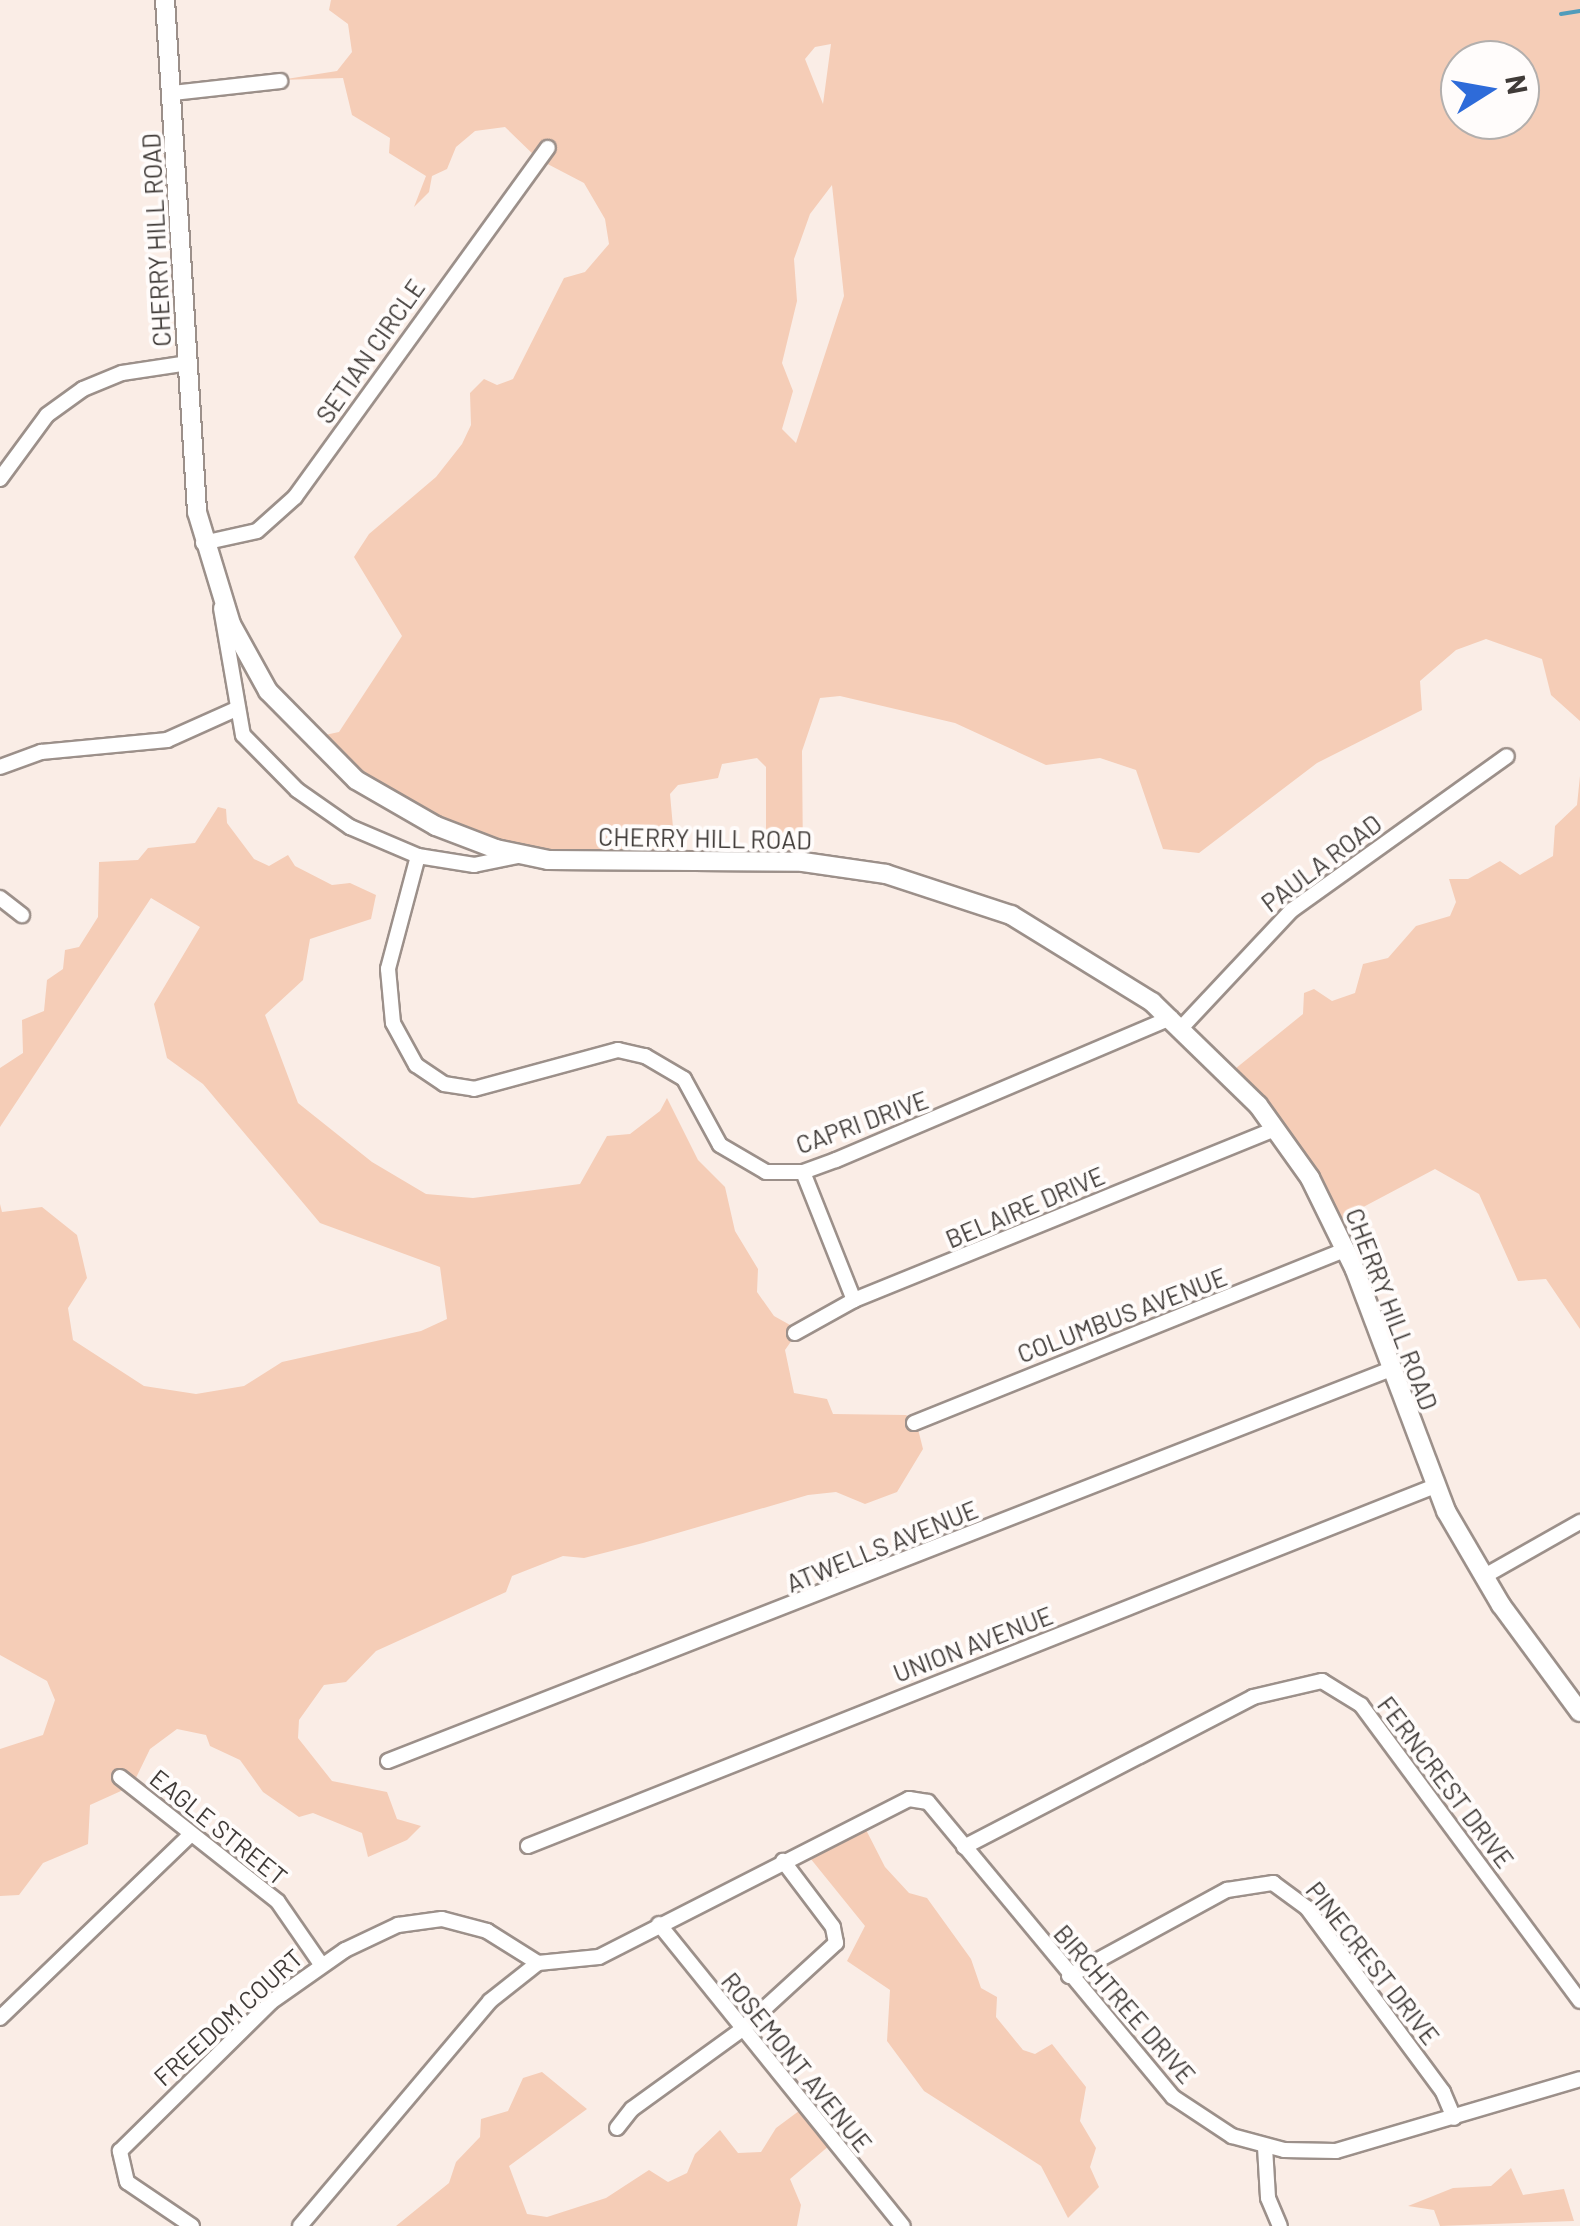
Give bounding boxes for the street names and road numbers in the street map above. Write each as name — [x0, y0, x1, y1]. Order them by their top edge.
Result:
street label: CHERRY HILL ROAD — [135, 132, 177, 348]
street label: SETIAN CIRCLE — [309, 273, 431, 429]
street label: PAULA ROAD — [1255, 808, 1387, 918]
street label: CHERRY HILL ROAD — [598, 821, 812, 855]
street label: CAPRI DRIVE — [792, 1084, 932, 1160]
street label: BELAIRE DRIVE — [941, 1160, 1109, 1254]
street label: CHERRY HILL ROAD — [1340, 1204, 1444, 1414]
street label: COLUMBUS AVENUE — [1013, 1261, 1231, 1369]
street label: ATWELLS AVENUE — [782, 1494, 982, 1598]
street label: UNION AVENUE — [889, 1600, 1057, 1688]
street label: FERNCREST DRIVE — [1372, 1690, 1520, 1874]
street label: EAGLE STREET — [144, 1763, 294, 1891]
street label: PINECREST DRIVE — [1300, 1876, 1446, 2050]
street label: BIRCHTREE DRIVE — [1048, 1919, 1202, 2089]
street label: FREEDOM COURT — [147, 1942, 309, 2092]
street label: ROSEMONT AVENUE — [716, 1966, 878, 2158]

